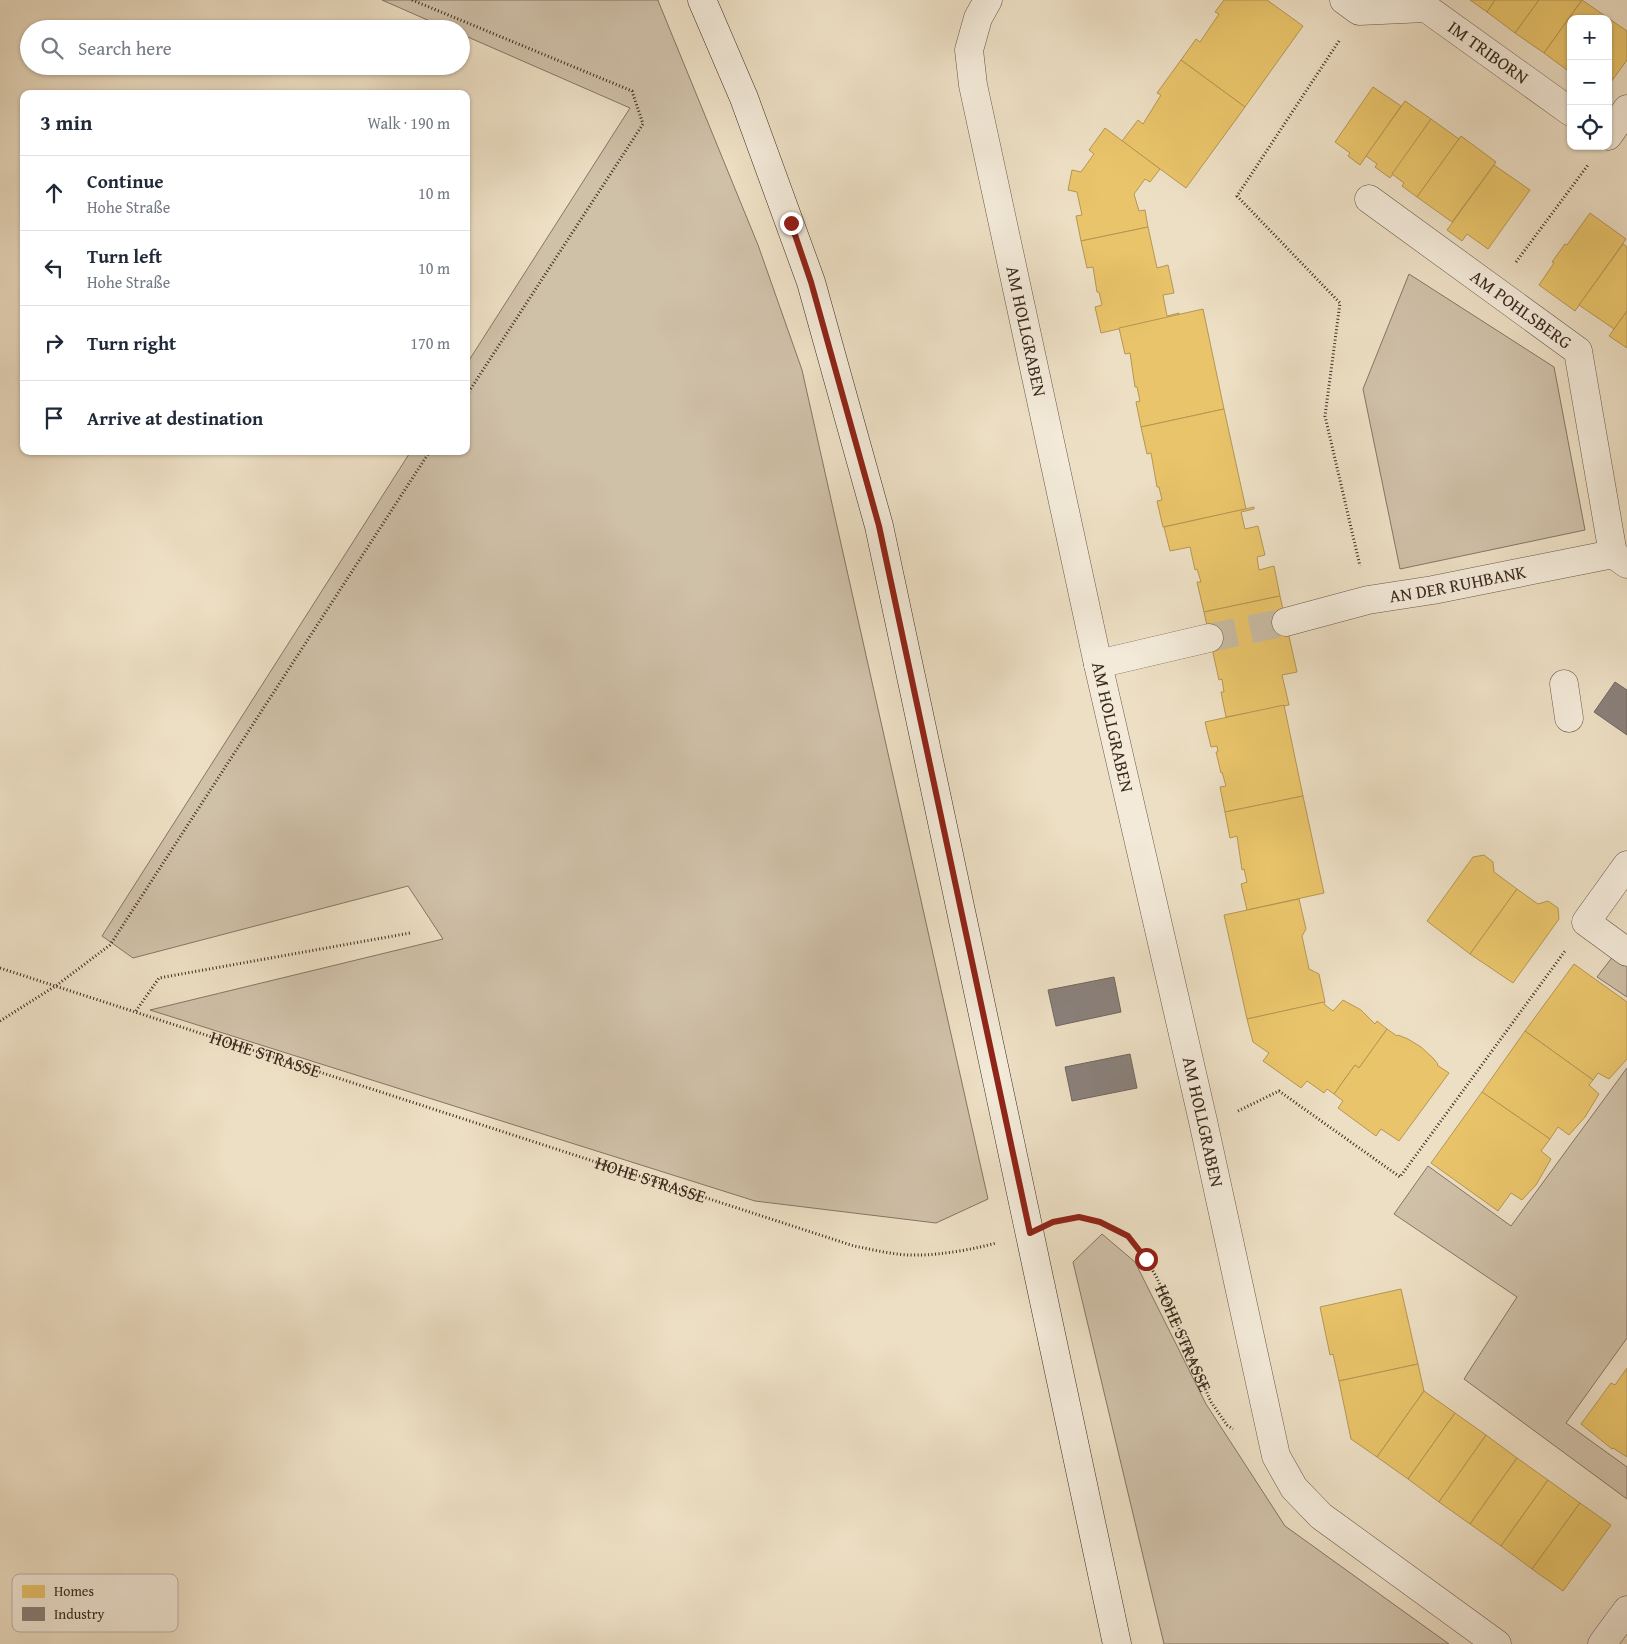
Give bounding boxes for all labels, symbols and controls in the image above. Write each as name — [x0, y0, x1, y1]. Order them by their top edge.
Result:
street label: IM TRIBORN — [1442, 14, 1534, 90]
map controls — [1567, 15, 1612, 150]
button: + — [1567, 15, 1612, 60]
search box — [20, 20, 470, 75]
icon: search — [38, 34, 66, 62]
text: Search here — [78, 34, 172, 62]
button: − — [1567, 60, 1612, 105]
button: locate — [1567, 105, 1612, 150]
text: 3 min — [40, 107, 92, 138]
text: Walk · 190 m — [367, 111, 450, 135]
text: Continue — [87, 167, 164, 195]
icon: ahead — [40, 179, 68, 207]
text: 10 m — [418, 181, 450, 205]
text: Hohe Straße — [87, 195, 170, 219]
route end — [780, 212, 803, 235]
text: Turn left — [87, 242, 162, 270]
icon: left — [40, 254, 68, 282]
text: 10 m — [418, 256, 450, 280]
street label: AM HOLLGRABEN — [999, 263, 1054, 399]
street label: AM POHLSBERG — [1465, 263, 1578, 356]
text: Hohe Straße — [87, 270, 170, 294]
icon: right — [40, 329, 68, 357]
text: Turn right — [87, 329, 176, 357]
text: 170 m — [410, 331, 450, 355]
icon: arrive — [40, 404, 68, 432]
text: Arrive at destination — [87, 404, 263, 432]
street label: AN DER RUHBANK — [1387, 558, 1529, 610]
street label: AM HOLLGRABEN — [1085, 659, 1141, 795]
street label: HOHE STRASSE — [207, 1023, 324, 1084]
street label: AM HOLLGRABEN — [1176, 1054, 1231, 1190]
street label: HOHE STRASSE — [592, 1149, 709, 1210]
route start — [1135, 1248, 1158, 1271]
street label: HOHE STRASSE — [1148, 1280, 1219, 1396]
legend — [12, 1574, 178, 1632]
text: Homes — [54, 1581, 94, 1601]
text: Industry — [54, 1604, 104, 1624]

